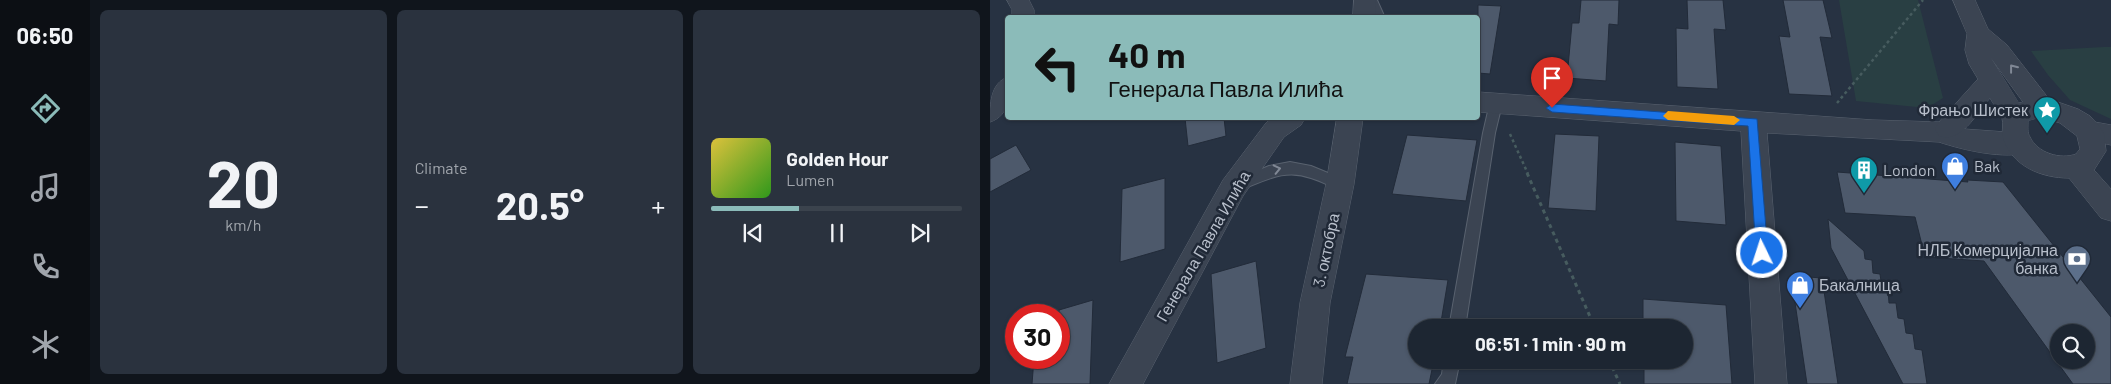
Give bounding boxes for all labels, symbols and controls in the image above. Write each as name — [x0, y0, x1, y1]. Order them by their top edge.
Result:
text: 06:50 — [17, 22, 73, 48]
text: 40 m — [1108, 33, 1185, 75]
icon: left — [1025, 35, 1090, 100]
pin — [1531, 57, 1573, 108]
icon: arrive — [1538, 64, 1566, 92]
one-way arrow — [2010, 65, 2018, 74]
text: Генерала Павла Илића — [1108, 75, 1343, 101]
icon: directions — [28, 91, 63, 126]
place icon: Фрањо Шистек — [2032, 95, 2062, 134]
place label: Фрањо Шистек — [1918, 100, 2029, 119]
text: 20 — [207, 143, 280, 221]
text: Golden Hour — [786, 147, 889, 170]
shop icon: Bak — [1940, 151, 1970, 190]
building icon: London — [1849, 155, 1879, 194]
place label: Bak — [1974, 156, 2000, 175]
text: Climate — [415, 158, 468, 177]
place label: London — [1883, 160, 1935, 179]
one-way arrow — [1273, 164, 1282, 175]
street label: Генерала Павла Илића — [1152, 167, 1254, 325]
icon: music — [28, 170, 63, 205]
text: Lumen — [786, 170, 834, 189]
text: 20.5° — [496, 182, 584, 228]
text: − — [415, 188, 429, 222]
text: + — [651, 188, 665, 222]
street label: 3. октобра — [1308, 211, 1343, 289]
text: km/h — [225, 215, 261, 234]
icon: previous — [739, 219, 767, 247]
icon: pause — [823, 219, 851, 247]
icon: next — [906, 219, 934, 247]
position arrow — [1735, 226, 1787, 278]
place label: НЛБ Комерцијална банка — [1918, 240, 2058, 277]
bank icon: НЛБ Комерцијална банка — [2062, 244, 2092, 283]
icon: phone — [28, 249, 63, 284]
shop icon: Бакалница — [1785, 270, 1815, 309]
place label: Бакалница — [1819, 275, 1900, 294]
speed limit sign: 30 — [1005, 304, 1070, 369]
map controls — [2050, 324, 2095, 369]
button: search — [2050, 324, 2095, 369]
icon: climate — [28, 327, 63, 362]
text: 06:51 · 1 min · 90 m — [1475, 332, 1626, 355]

